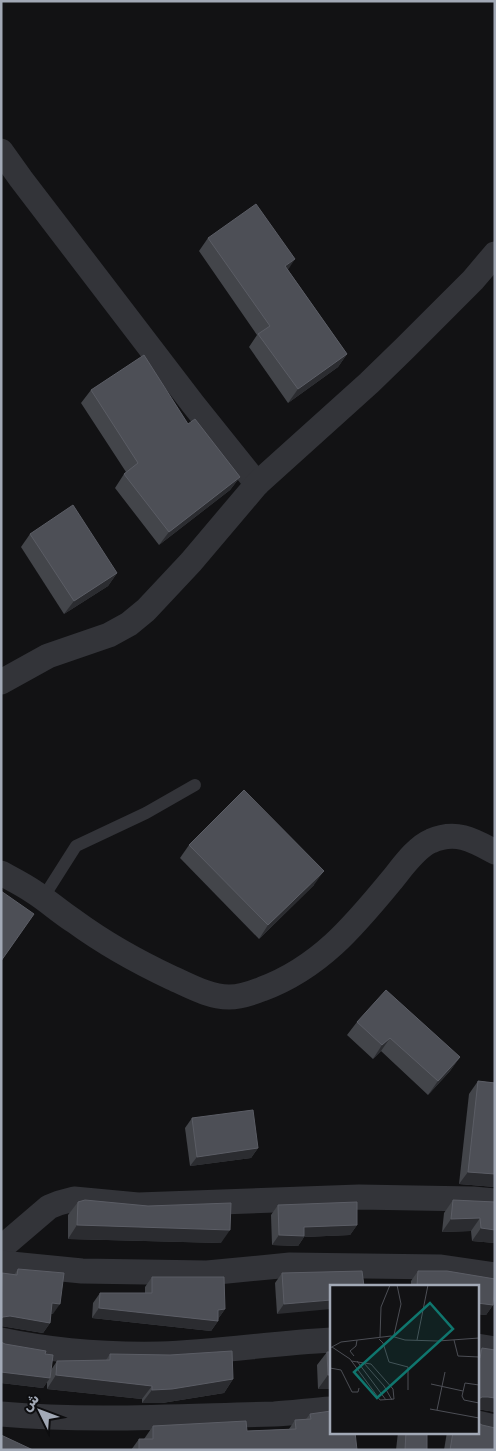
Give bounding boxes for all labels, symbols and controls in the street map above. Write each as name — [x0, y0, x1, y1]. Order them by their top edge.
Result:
inset map — [330, 1285, 478, 1434]
north arrow — [15, 1386, 65, 1436]
text: ش — [18, 1390, 43, 1415]

